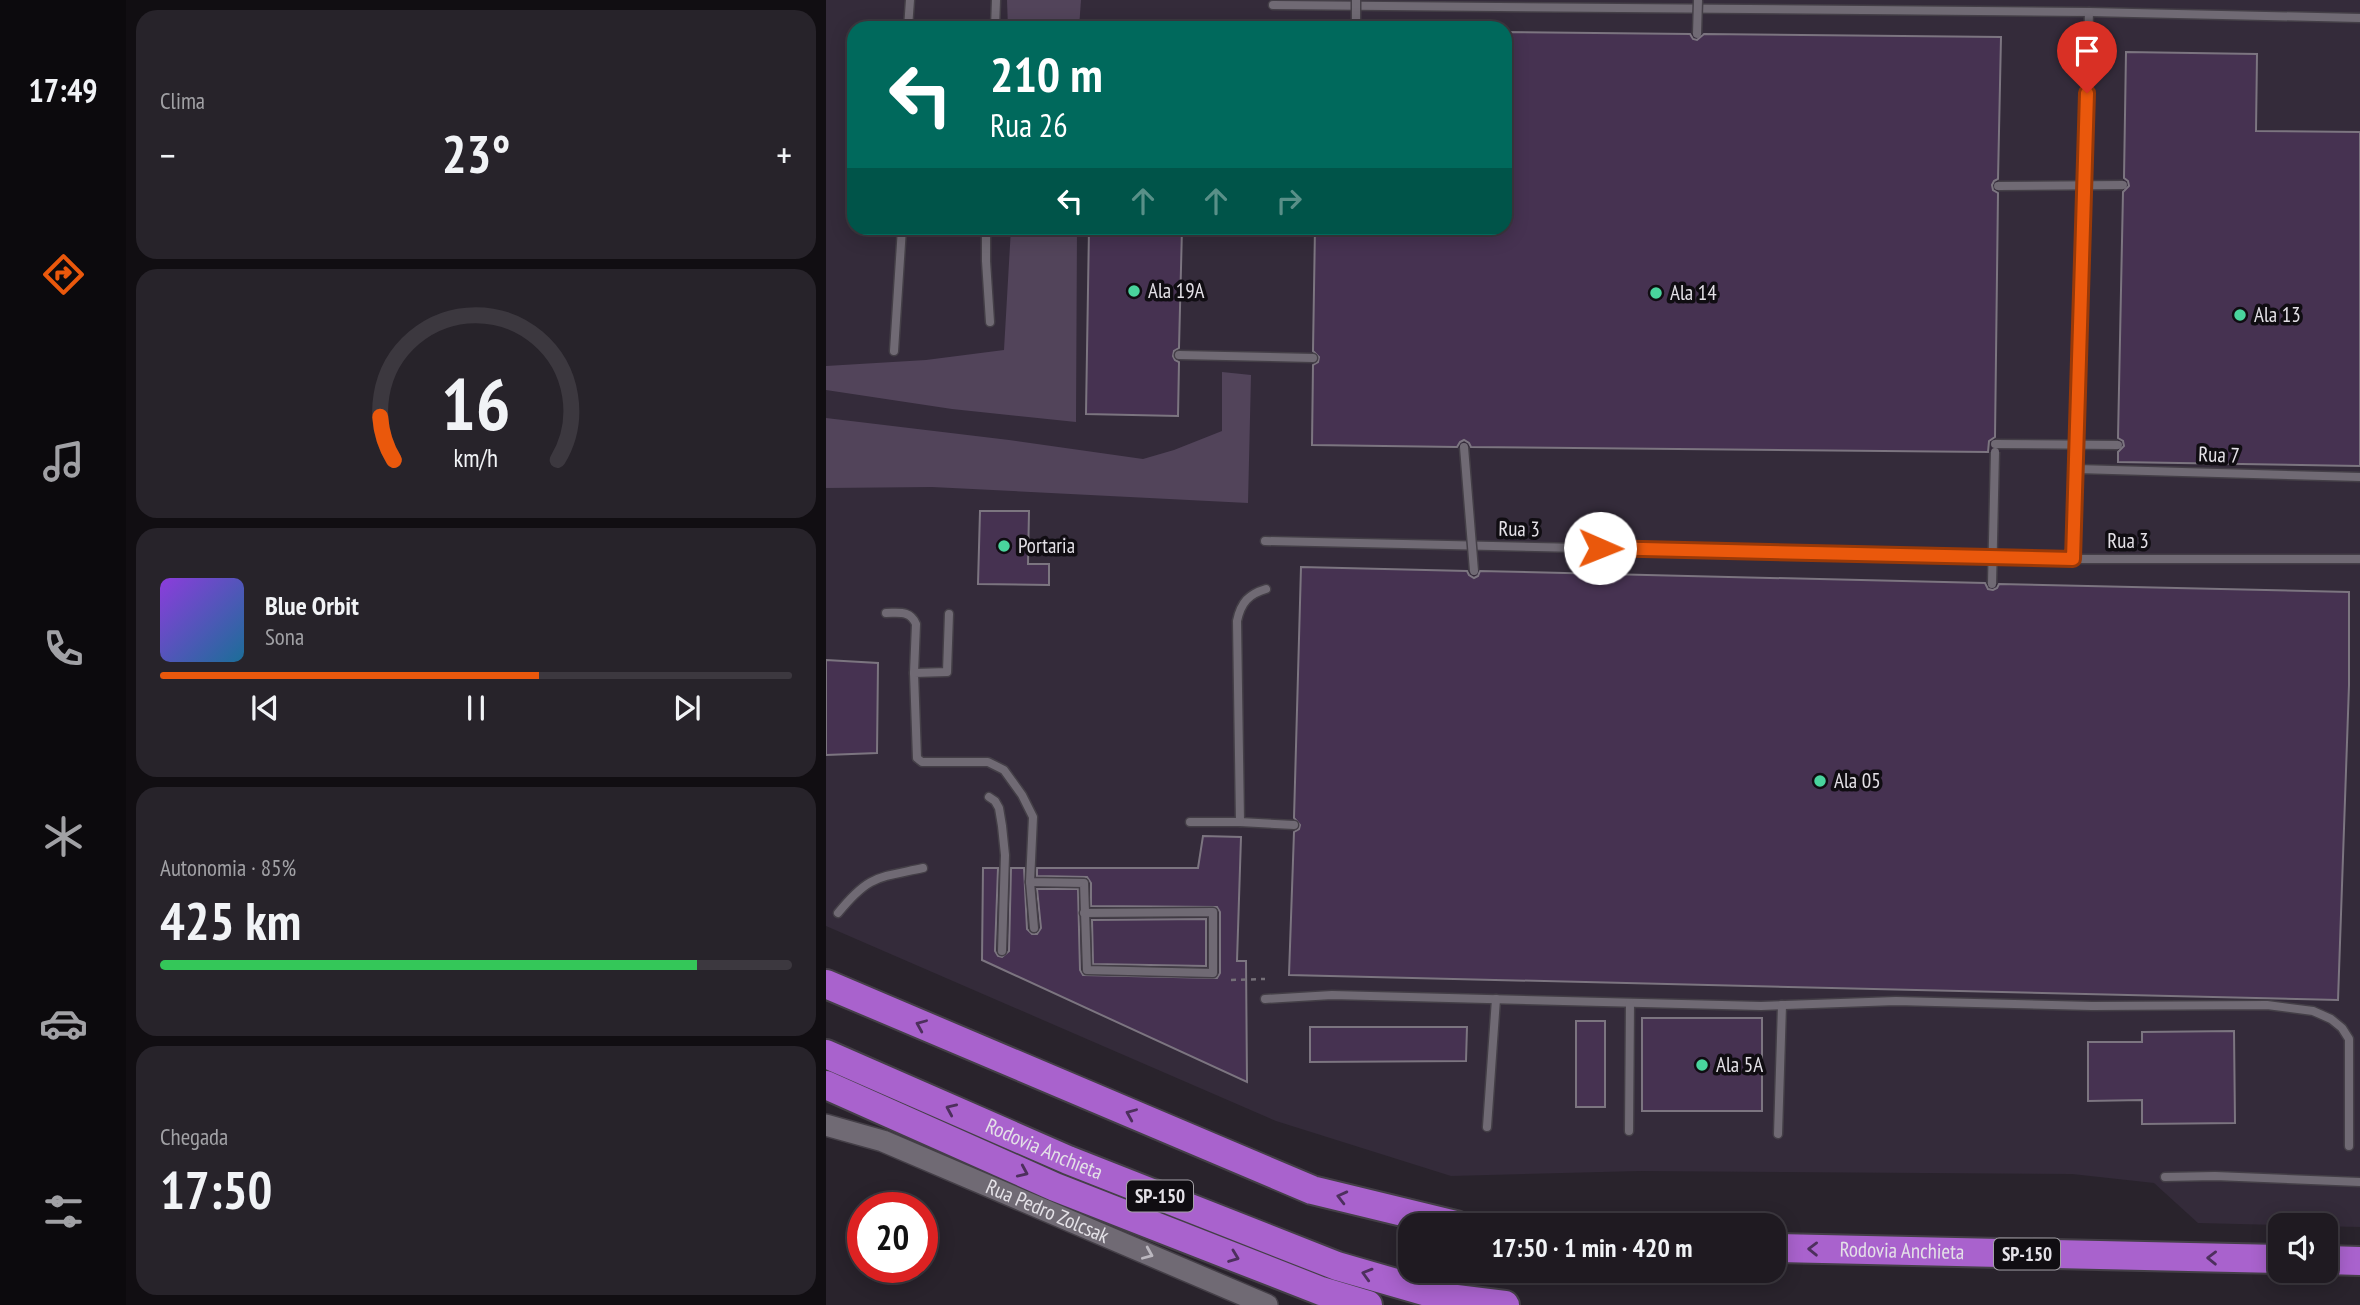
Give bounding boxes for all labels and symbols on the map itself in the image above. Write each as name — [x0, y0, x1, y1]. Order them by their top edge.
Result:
pin — [2057, 21, 2117, 93]
place label: Ala 19A — [1148, 277, 1205, 304]
place label: Ala 14 — [1670, 279, 1717, 306]
marker: Ala 19A — [1126, 283, 1142, 299]
marker: Ala 14 — [1648, 285, 1664, 301]
place label: Ala 13 — [2254, 301, 2301, 328]
marker: Ala 13 — [2232, 307, 2248, 323]
street label: Rua 7 — [2198, 440, 2240, 469]
position arrow — [1563, 511, 1637, 585]
street label: Rua 3 — [1498, 515, 1540, 542]
street label: Rua 3 — [2107, 527, 2149, 554]
place label: Portaria — [1018, 532, 1075, 559]
marker: Portaria — [996, 538, 1012, 554]
place label: Ala 05 — [1834, 767, 1881, 794]
marker: Ala 05 — [1812, 773, 1828, 789]
one-way arrow — [916, 1019, 929, 1033]
place label: Ala 5A — [1716, 1051, 1763, 1078]
marker: Ala 5A — [1694, 1057, 1710, 1073]
one-way arrow — [946, 1103, 958, 1117]
one-way arrow — [1125, 1108, 1138, 1122]
street label: Rodovia Anchieta — [982, 1112, 1107, 1185]
one-way arrow — [1016, 1164, 1028, 1178]
street label: Rua Pedro Zolcsak — [982, 1173, 1113, 1249]
road number: SP-150 — [1127, 1180, 1193, 1212]
one-way arrow — [1336, 1191, 1348, 1205]
speed limit sign: 20 — [847, 1192, 938, 1283]
street label: Rodovia Anchieta — [1839, 1235, 1965, 1265]
road number: SP-150 — [1994, 1238, 2060, 1270]
one-way arrow — [1807, 1241, 1818, 1257]
one-way arrow — [1142, 1246, 1154, 1260]
one-way arrow — [1227, 1249, 1239, 1263]
one-way arrow — [2206, 1250, 2217, 1265]
one-way arrow — [1361, 1268, 1373, 1283]

